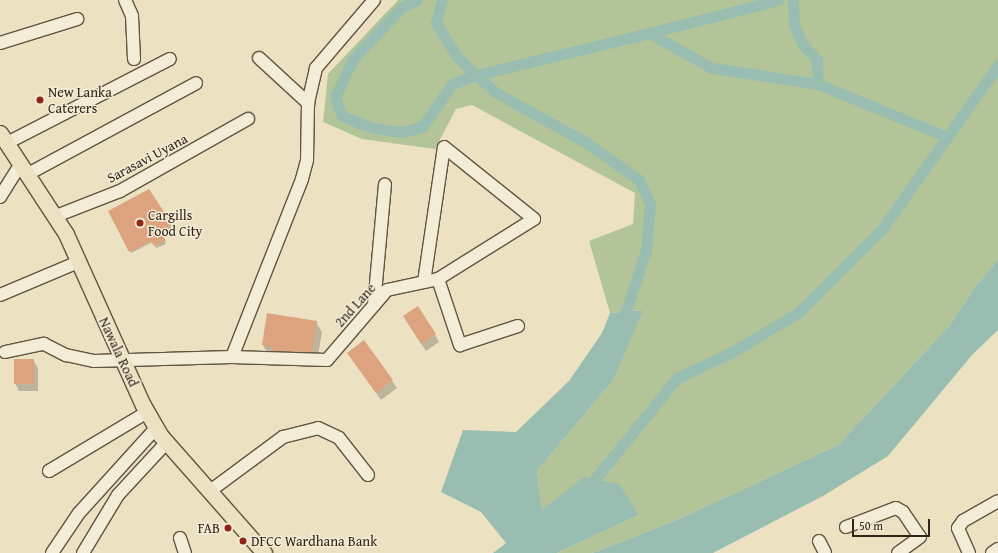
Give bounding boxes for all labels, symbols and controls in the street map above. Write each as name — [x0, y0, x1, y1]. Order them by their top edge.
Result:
place label: New Lanka Caterers — [48, 84, 112, 116]
marker: New Lanka Caterers — [35, 95, 45, 105]
street label: Sarasavi Uyana — [104, 130, 190, 186]
place label: Cargills Food City — [148, 207, 203, 240]
marker: Cargills Food City — [135, 218, 145, 228]
street label: 2nd Lane — [331, 280, 379, 330]
street label: Nawala Road — [96, 315, 142, 389]
scale bar — [854, 511, 932, 537]
text: 50 m — [859, 517, 883, 534]
place label: FAB — [198, 520, 220, 536]
marker: FAB — [223, 523, 233, 533]
place label: DFCC Wardhana Bank — [251, 533, 377, 549]
marker: DFCC Wardhana Bank — [238, 536, 248, 546]

